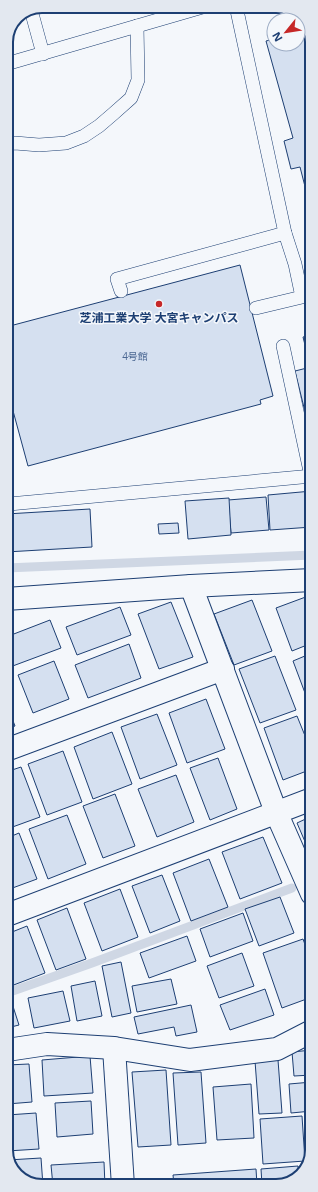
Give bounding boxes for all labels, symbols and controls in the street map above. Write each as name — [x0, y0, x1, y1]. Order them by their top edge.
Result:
north arrow — [266, 12, 306, 52]
text: N — [268, 30, 286, 45]
marker: 芝浦工業大学 大宮キャンパス — [154, 299, 164, 309]
place label: 芝浦工業大学 大宮キャンパス — [79, 309, 239, 326]
house number: 4号館 — [122, 349, 148, 363]

